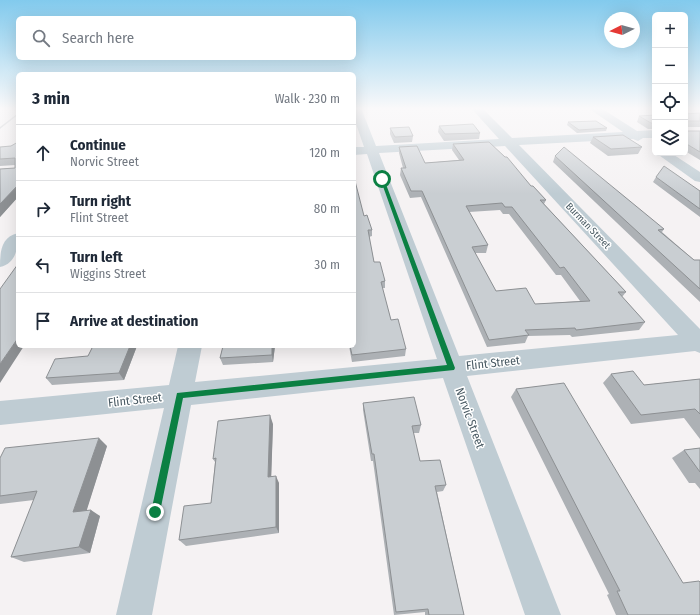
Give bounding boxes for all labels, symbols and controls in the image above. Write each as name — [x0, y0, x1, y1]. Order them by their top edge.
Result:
north arrow — [604, 12, 640, 48]
map controls — [652, 12, 688, 156]
button: + — [652, 12, 688, 48]
search box — [16, 16, 356, 60]
icon: search — [30, 27, 52, 49]
text: Search here — [62, 29, 134, 47]
button: − — [652, 48, 688, 84]
button: locate — [652, 84, 688, 120]
text: 3 min — [32, 88, 70, 109]
text: Walk · 230 m — [275, 91, 340, 106]
button: layers — [652, 120, 688, 156]
text: Continue — [70, 136, 126, 154]
icon: ahead — [32, 142, 54, 164]
text: 120 m — [309, 145, 340, 160]
text: Norvic Street — [70, 154, 139, 169]
route start — [373, 170, 391, 188]
text: Turn right — [70, 192, 131, 210]
icon: right — [32, 198, 54, 220]
text: 80 m — [314, 201, 340, 216]
street label: Burman Street — [563, 201, 613, 252]
text: Flint Street — [70, 210, 128, 225]
text: Turn left — [70, 248, 123, 266]
icon: left — [32, 254, 54, 276]
text: 30 m — [314, 257, 340, 272]
text: Wiggins Street — [70, 266, 146, 281]
icon: arrive — [32, 310, 54, 332]
text: Arrive at destination — [70, 312, 198, 330]
street label: Flint Street — [465, 353, 521, 373]
street label: Norvic Street — [453, 386, 487, 450]
street label: Flint Street — [107, 390, 163, 410]
route end — [146, 503, 164, 521]

